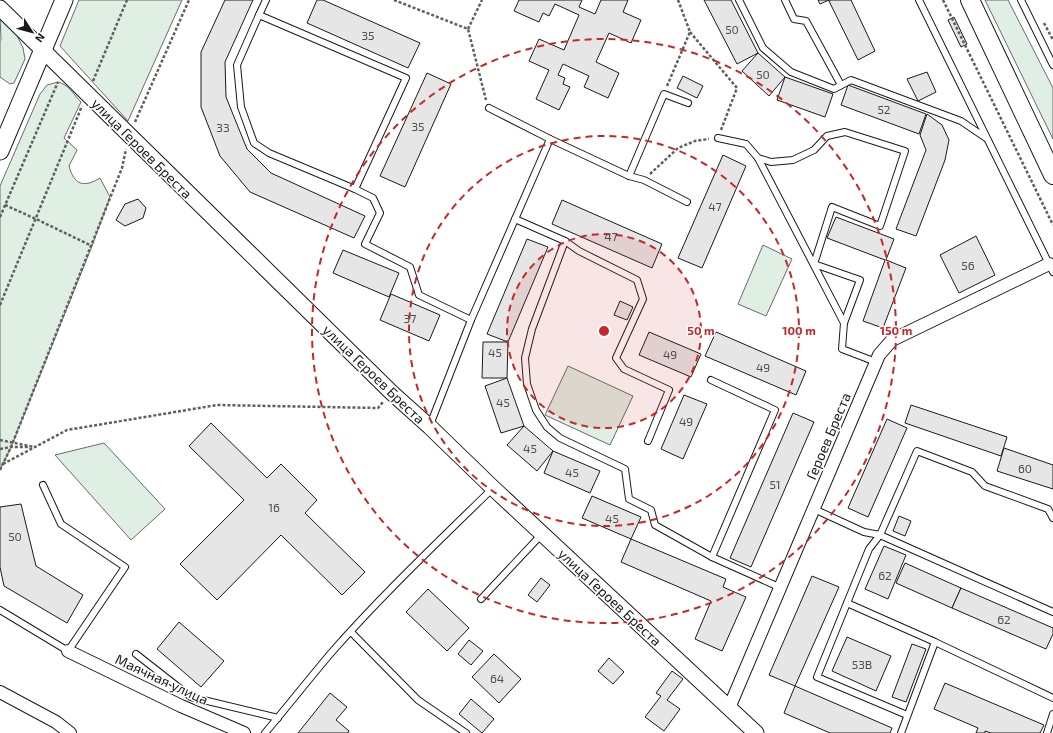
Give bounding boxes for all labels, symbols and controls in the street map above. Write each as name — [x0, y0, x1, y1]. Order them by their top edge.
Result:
north arrow — [12, 12, 52, 52]
house number: 50 — [725, 22, 739, 36]
house number: 35 — [361, 28, 375, 42]
text: N — [33, 31, 48, 45]
house number: 50 — [756, 67, 770, 81]
street label: улица Героев Бреста — [88, 94, 196, 202]
house number: 52 — [877, 102, 891, 116]
house number: 35 — [411, 119, 425, 133]
house number: 33 — [216, 120, 230, 134]
house number: 47 — [708, 199, 722, 213]
house number: 47 — [604, 229, 618, 243]
house number: 56 — [961, 258, 975, 272]
house number: 37 — [404, 311, 416, 325]
street label: улица Героев Бреста — [320, 321, 428, 427]
text: 50 m — [687, 323, 715, 337]
text: 100 m — [782, 323, 816, 337]
text: 150 m — [880, 323, 912, 337]
centre of rings — [597, 324, 611, 338]
house number: 45 — [488, 345, 502, 359]
house number: 49 — [663, 347, 677, 361]
house number: 49 — [756, 360, 770, 374]
street label: Героев Бреста — [802, 390, 854, 482]
house number: 45 — [496, 395, 510, 409]
house number: 49 — [679, 414, 693, 428]
house number: 45 — [523, 441, 537, 455]
house number: 60 — [1018, 461, 1032, 475]
house number: 45 — [565, 465, 579, 479]
house number: 51 — [769, 477, 781, 491]
house number: 16 — [268, 500, 280, 514]
house number: 45 — [605, 511, 619, 525]
house number: 50 — [8, 529, 22, 543]
street label: улица Героев Бреста — [555, 545, 665, 649]
house number: 62 — [878, 568, 892, 582]
house number: 62 — [997, 612, 1011, 626]
street label: Маячная улица — [113, 650, 211, 708]
house number: 53В — [852, 657, 872, 671]
house number: 64 — [490, 671, 504, 685]

